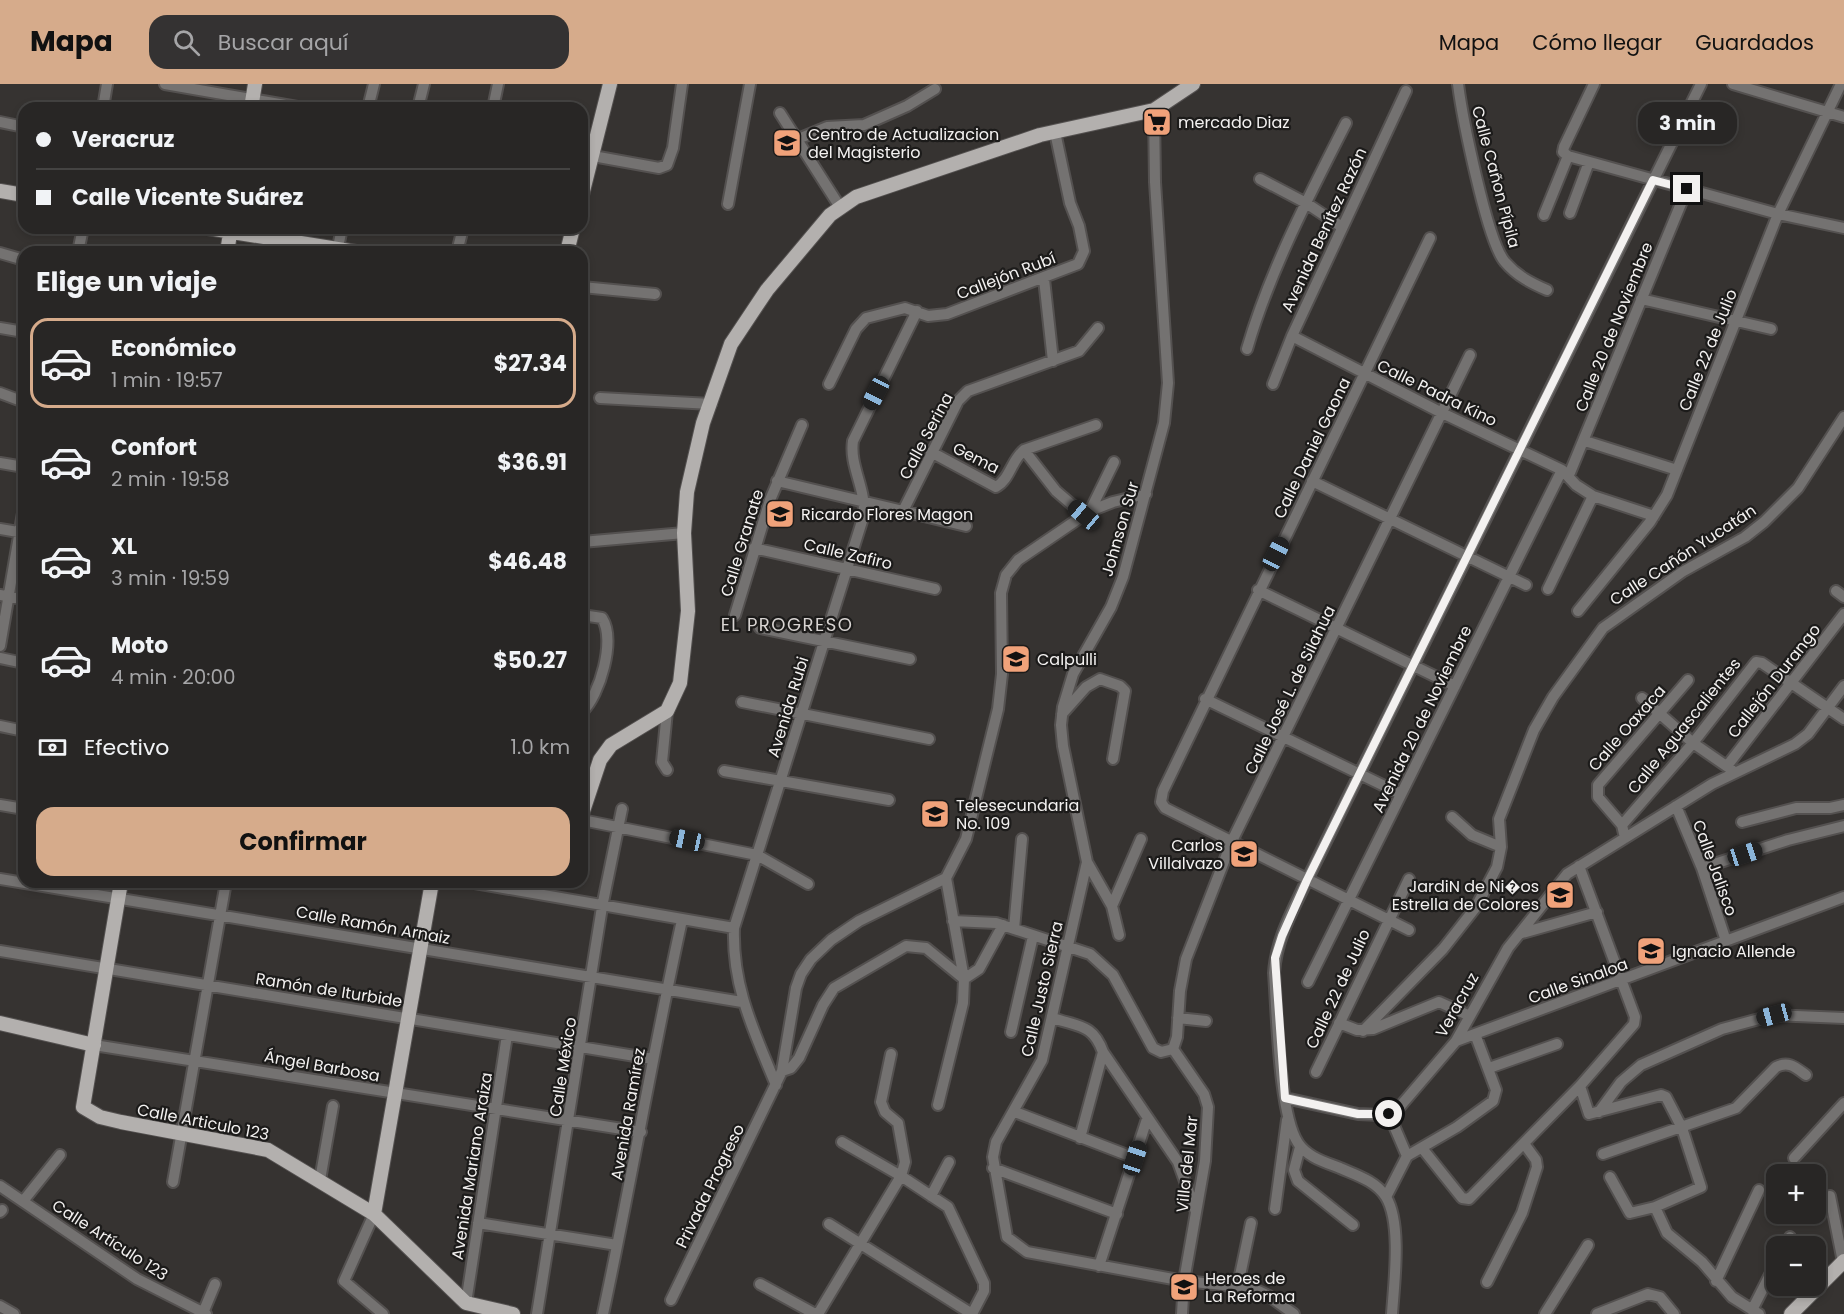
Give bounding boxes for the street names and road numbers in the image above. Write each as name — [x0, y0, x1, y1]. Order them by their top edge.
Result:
street label: Calle Cañon Pípila — [1466, 103, 1526, 251]
street label: Avenida Benítez Razón — [1276, 144, 1372, 316]
street label: Calle 20 de Noviembre — [1569, 239, 1659, 415]
street label: Callejón Rubí — [953, 247, 1059, 305]
street label: Calle 22 de Julio — [1673, 286, 1743, 414]
street label: Calle Padra Kino — [1373, 354, 1501, 432]
street label: Calle Daniel Gaona — [1268, 374, 1356, 522]
street label: Calle Serina — [893, 388, 959, 484]
street label: Gema — [949, 436, 1003, 480]
street label: Johnson Sur — [1095, 479, 1145, 579]
street label: Calle Granate — [715, 486, 769, 600]
street label: Calle Cañón Yucatán — [1605, 499, 1761, 611]
street label: Calle Zafiro — [802, 533, 894, 575]
street label: Calle José L. de Silahua — [1239, 602, 1341, 778]
street label: Callejón Durango — [1722, 619, 1826, 743]
street label: Avenida 20 de Noviembre — [1367, 621, 1477, 817]
street label: Calle Aguascalientes — [1622, 653, 1746, 799]
street label: Avenida Rubi — [762, 654, 814, 760]
street label: Calle Oaxaca — [1583, 680, 1671, 776]
street label: Calle Jalisco — [1687, 817, 1743, 919]
street label: Calle Ramón Arnaiz — [294, 900, 452, 950]
street label: Calle Justo Sierra — [1015, 919, 1069, 1059]
street label: Calle 22 de Julio — [1300, 925, 1376, 1053]
street label: Calle Sinaloa — [1525, 952, 1631, 1010]
street label: Ramón de Iturbide — [254, 967, 404, 1013]
street label: Veracruz — [1430, 968, 1484, 1042]
street label: Calle México — [544, 1016, 582, 1118]
street label: Ángel Barbosa — [262, 1045, 382, 1087]
street label: Avenida Ramírez — [605, 1046, 651, 1182]
street label: Avenida Mariano Araiza — [446, 1071, 498, 1261]
street label: Calle Articulo 123 — [135, 1098, 271, 1146]
street label: Villa del Mar — [1170, 1114, 1204, 1214]
street label: Privada Progreso — [670, 1120, 750, 1252]
street label: Calle Artículo 123 — [48, 1194, 172, 1286]

